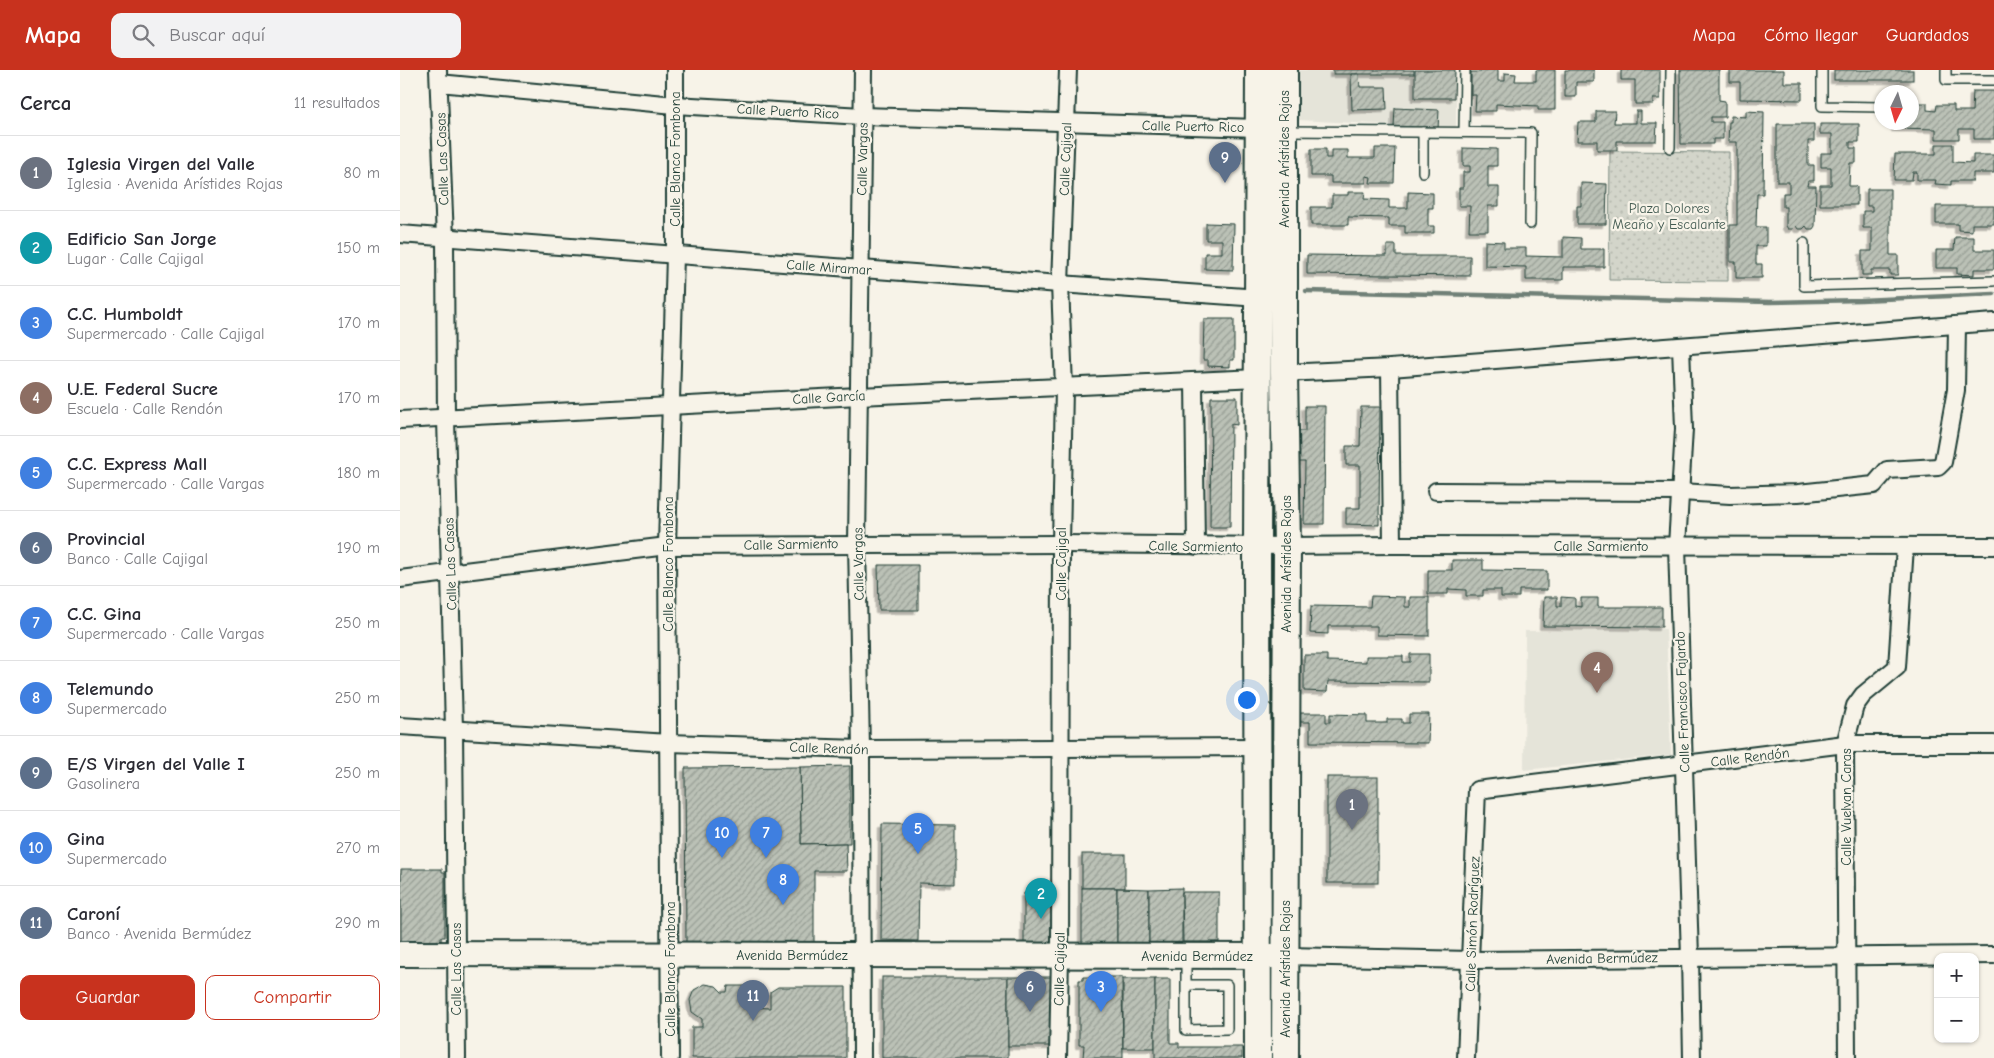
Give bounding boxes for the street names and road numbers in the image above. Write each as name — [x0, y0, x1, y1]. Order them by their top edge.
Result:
street label: Avenida Arístides Rojas — [1276, 90, 1293, 228]
street label: Calle Blanco Fombona — [667, 91, 684, 227]
street label: Calle Puerto Rico — [736, 100, 840, 123]
street label: Calle Las Casas — [432, 112, 453, 206]
street label: Calle Puerto Rico — [1142, 117, 1244, 136]
street label: Calle Vargas — [853, 122, 872, 196]
street label: Calle Cajigal — [1056, 122, 1075, 196]
street label: Calle Miramar — [786, 256, 873, 279]
street label: Calle García — [792, 387, 866, 408]
street label: Avenida Arístides Rojas — [1278, 495, 1295, 633]
street label: Calle Blanco Fombona — [660, 496, 677, 632]
street label: Calle Las Casas — [440, 517, 461, 611]
street label: Calle Vargas — [849, 527, 868, 601]
street label: Calle Cajigal — [1053, 527, 1070, 601]
street label: Calle Sarmiento — [744, 535, 838, 554]
street label: Calle Sarmiento — [1149, 537, 1243, 556]
street label: Calle Sarmiento — [1554, 538, 1648, 555]
street label: Calle Francisco Fajardo — [1672, 631, 1693, 773]
street label: Calle Rendón — [789, 739, 869, 758]
street label: Calle Rendón — [1710, 744, 1790, 771]
street label: Calle Vuelvan Caras — [1838, 748, 1855, 866]
street label: Calle Simón Rodríguez — [1462, 856, 1483, 992]
street label: Avenida Arístides Rojas — [1277, 900, 1294, 1038]
street label: Calle Blanco Fombona — [662, 901, 679, 1037]
street label: Calle Las Casas — [448, 922, 465, 1015]
street label: Calle Cajigal — [1050, 932, 1069, 1006]
street label: Avenida Bermúdez — [736, 947, 848, 964]
street label: Avenida Bermúdez — [1141, 948, 1253, 965]
street label: Avenida Bermúdez — [1546, 949, 1658, 968]

